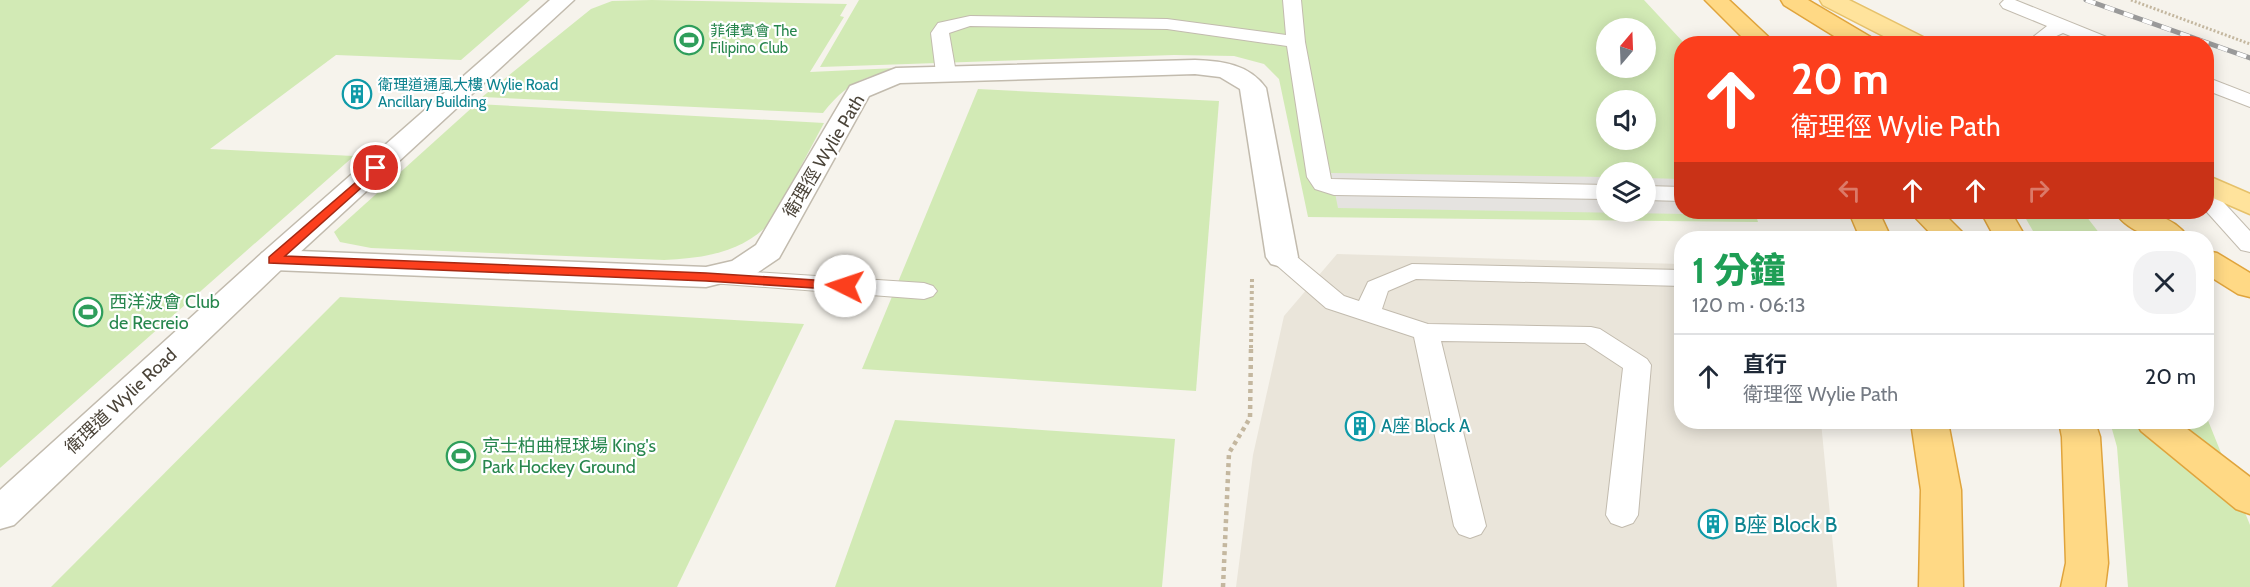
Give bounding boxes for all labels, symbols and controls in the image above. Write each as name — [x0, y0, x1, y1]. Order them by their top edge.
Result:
north arrow — [1596, 18, 1656, 78]
map controls — [1596, 18, 1656, 222]
place label: 菲律賓會 The Filipino Club — [710, 22, 797, 57]
sports icon: 菲律賓會 The Filipino Club — [673, 24, 705, 56]
text: 20 m — [1791, 53, 1889, 105]
icon: ahead — [1692, 60, 1770, 138]
place label: 衛理道通風大樓 Wylie Road Ancillary Building — [378, 76, 558, 111]
building icon: 衛理道通風大樓 Wylie Road Ancillary Building — [341, 78, 373, 110]
street label: 衛理徑 Wylie Path — [779, 90, 869, 222]
button: sound — [1596, 90, 1656, 150]
text: 衛理徑 Wylie Path — [1791, 110, 2001, 143]
pin — [350, 142, 401, 193]
icon: arrive — [359, 151, 392, 184]
button: layers — [1596, 162, 1656, 222]
icon: left — [1833, 174, 1866, 207]
icon: ahead — [1896, 174, 1929, 207]
icon: ahead — [1959, 174, 1992, 207]
icon: right — [2022, 174, 2055, 207]
text: 1 分鐘 — [1692, 248, 1785, 292]
button: close — [2133, 251, 2196, 314]
position arrow — [813, 254, 877, 318]
place label: 西洋波會 Club de Recreio — [109, 291, 220, 334]
text: 120 m · 06:13 — [1692, 293, 1806, 317]
sports icon: 西洋波會 Club de Recreio — [72, 296, 104, 328]
street label: 衛理道 Wylie Road — [61, 344, 181, 458]
text: 直行 — [1743, 351, 1787, 378]
icon: ahead — [1692, 360, 1725, 393]
text: 20 m — [2145, 363, 2196, 390]
text: 衛理徑 Wylie Path — [1743, 382, 1898, 406]
building icon: A座 Block A — [1344, 410, 1376, 442]
place label: A座 Block A — [1381, 415, 1470, 437]
place label: 京士柏曲棍球場 King's Park Hockey Ground — [482, 435, 656, 478]
sports icon: 京士柏曲棍球場 King's Park Hockey Ground — [445, 440, 477, 472]
building icon: B座 Block B — [1697, 508, 1729, 540]
place label: B座 Block B — [1734, 512, 1837, 537]

